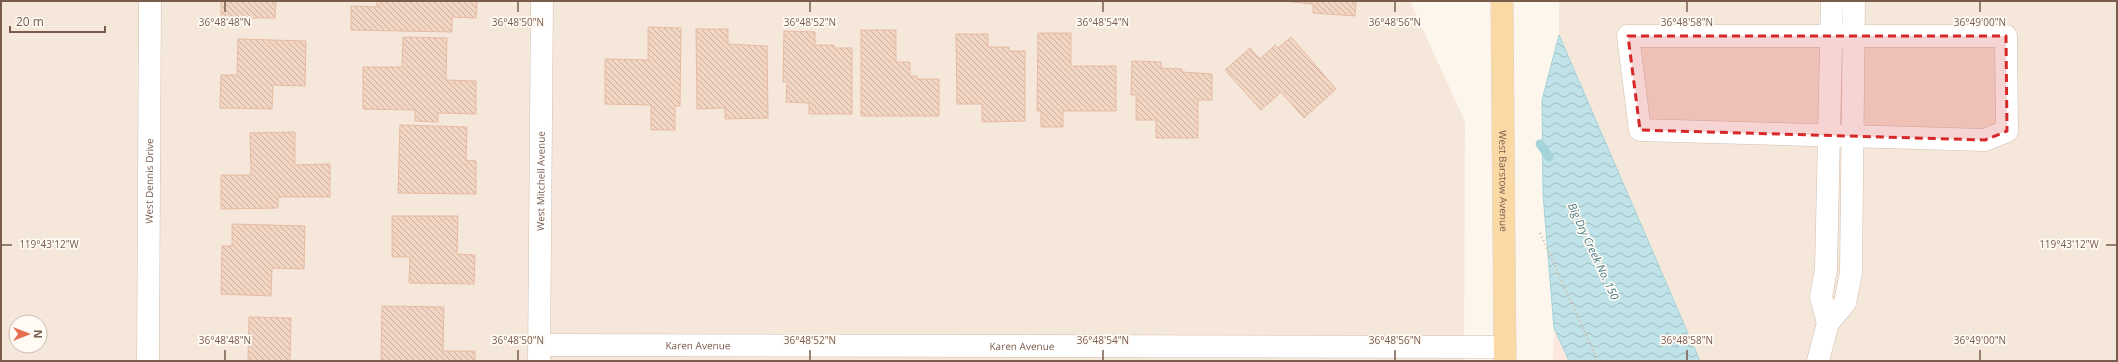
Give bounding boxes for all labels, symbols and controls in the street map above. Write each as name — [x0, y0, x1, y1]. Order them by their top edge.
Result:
scale bar — [10, 8, 105, 34]
text: 20 m — [16, 13, 44, 30]
text: 36°48'48"N — [199, 15, 251, 29]
text: 36°48'50"N — [492, 15, 544, 29]
text: 36°48'52"N — [784, 15, 836, 29]
text: 36°48'54"N — [1077, 15, 1129, 29]
text: 36°48'56"N — [1369, 15, 1421, 29]
text: 36°48'58"N — [1661, 15, 1713, 29]
text: 36°49'00"N — [1954, 15, 2006, 29]
street label: West Barstow Avenue — [1496, 130, 1511, 232]
street label: West Mitchell Avenue — [533, 131, 548, 231]
street label: West Dennis Drive — [142, 138, 156, 224]
water label: Big Dry Creek No. 150 — [1565, 200, 1623, 302]
text: 119°43'12"W — [19, 237, 80, 251]
text: 119°43'12"W — [2039, 237, 2100, 251]
north arrow — [8, 314, 48, 354]
text: N — [31, 330, 46, 338]
text: 36°48'48"N — [199, 333, 251, 347]
text: 36°48'50"N — [492, 333, 544, 347]
text: 36°48'52"N — [784, 333, 836, 347]
text: 36°48'54"N — [1077, 333, 1129, 347]
text: 36°48'56"N — [1369, 333, 1421, 347]
text: 36°48'58"N — [1661, 333, 1713, 347]
text: 36°49'00"N — [1954, 333, 2006, 347]
street label: Karen Avenue — [665, 338, 731, 352]
street label: Karen Avenue — [989, 339, 1055, 353]

